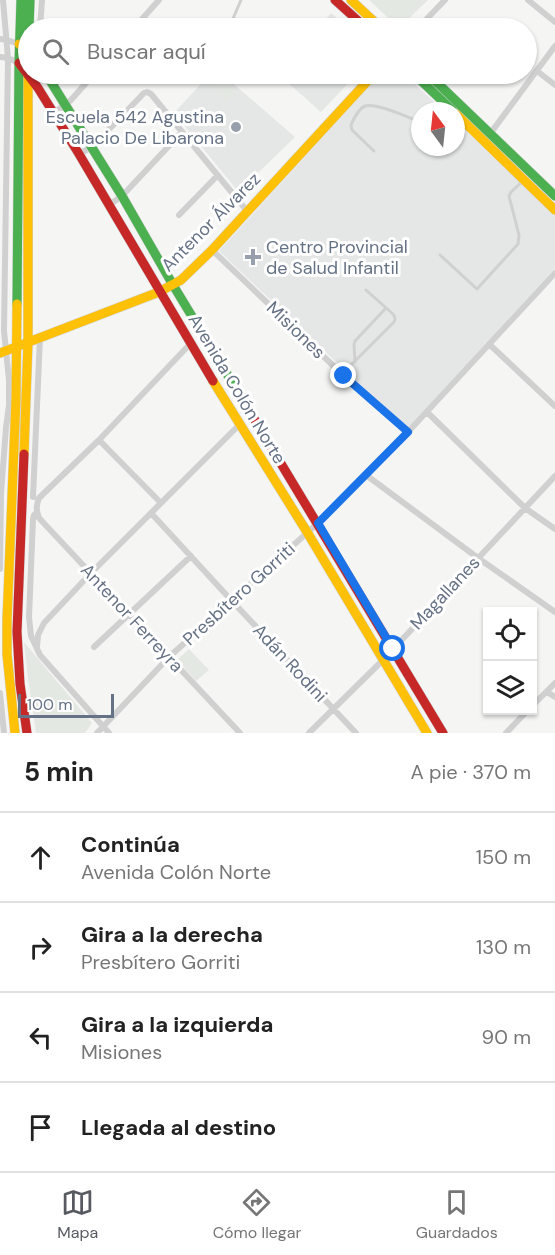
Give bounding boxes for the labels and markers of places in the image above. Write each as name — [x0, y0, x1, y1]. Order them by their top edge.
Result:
place label: Escuela 542 Agustina Palacio De Libarona — [46, 105, 224, 150]
marker: Escuela 542 Agustina Palacio De Libarona — [229, 120, 243, 134]
place label: Centro Provincial de Salud Infantil — [266, 235, 408, 280]
marker: Centro Provincial de Salud Infantil — [244, 248, 262, 266]

